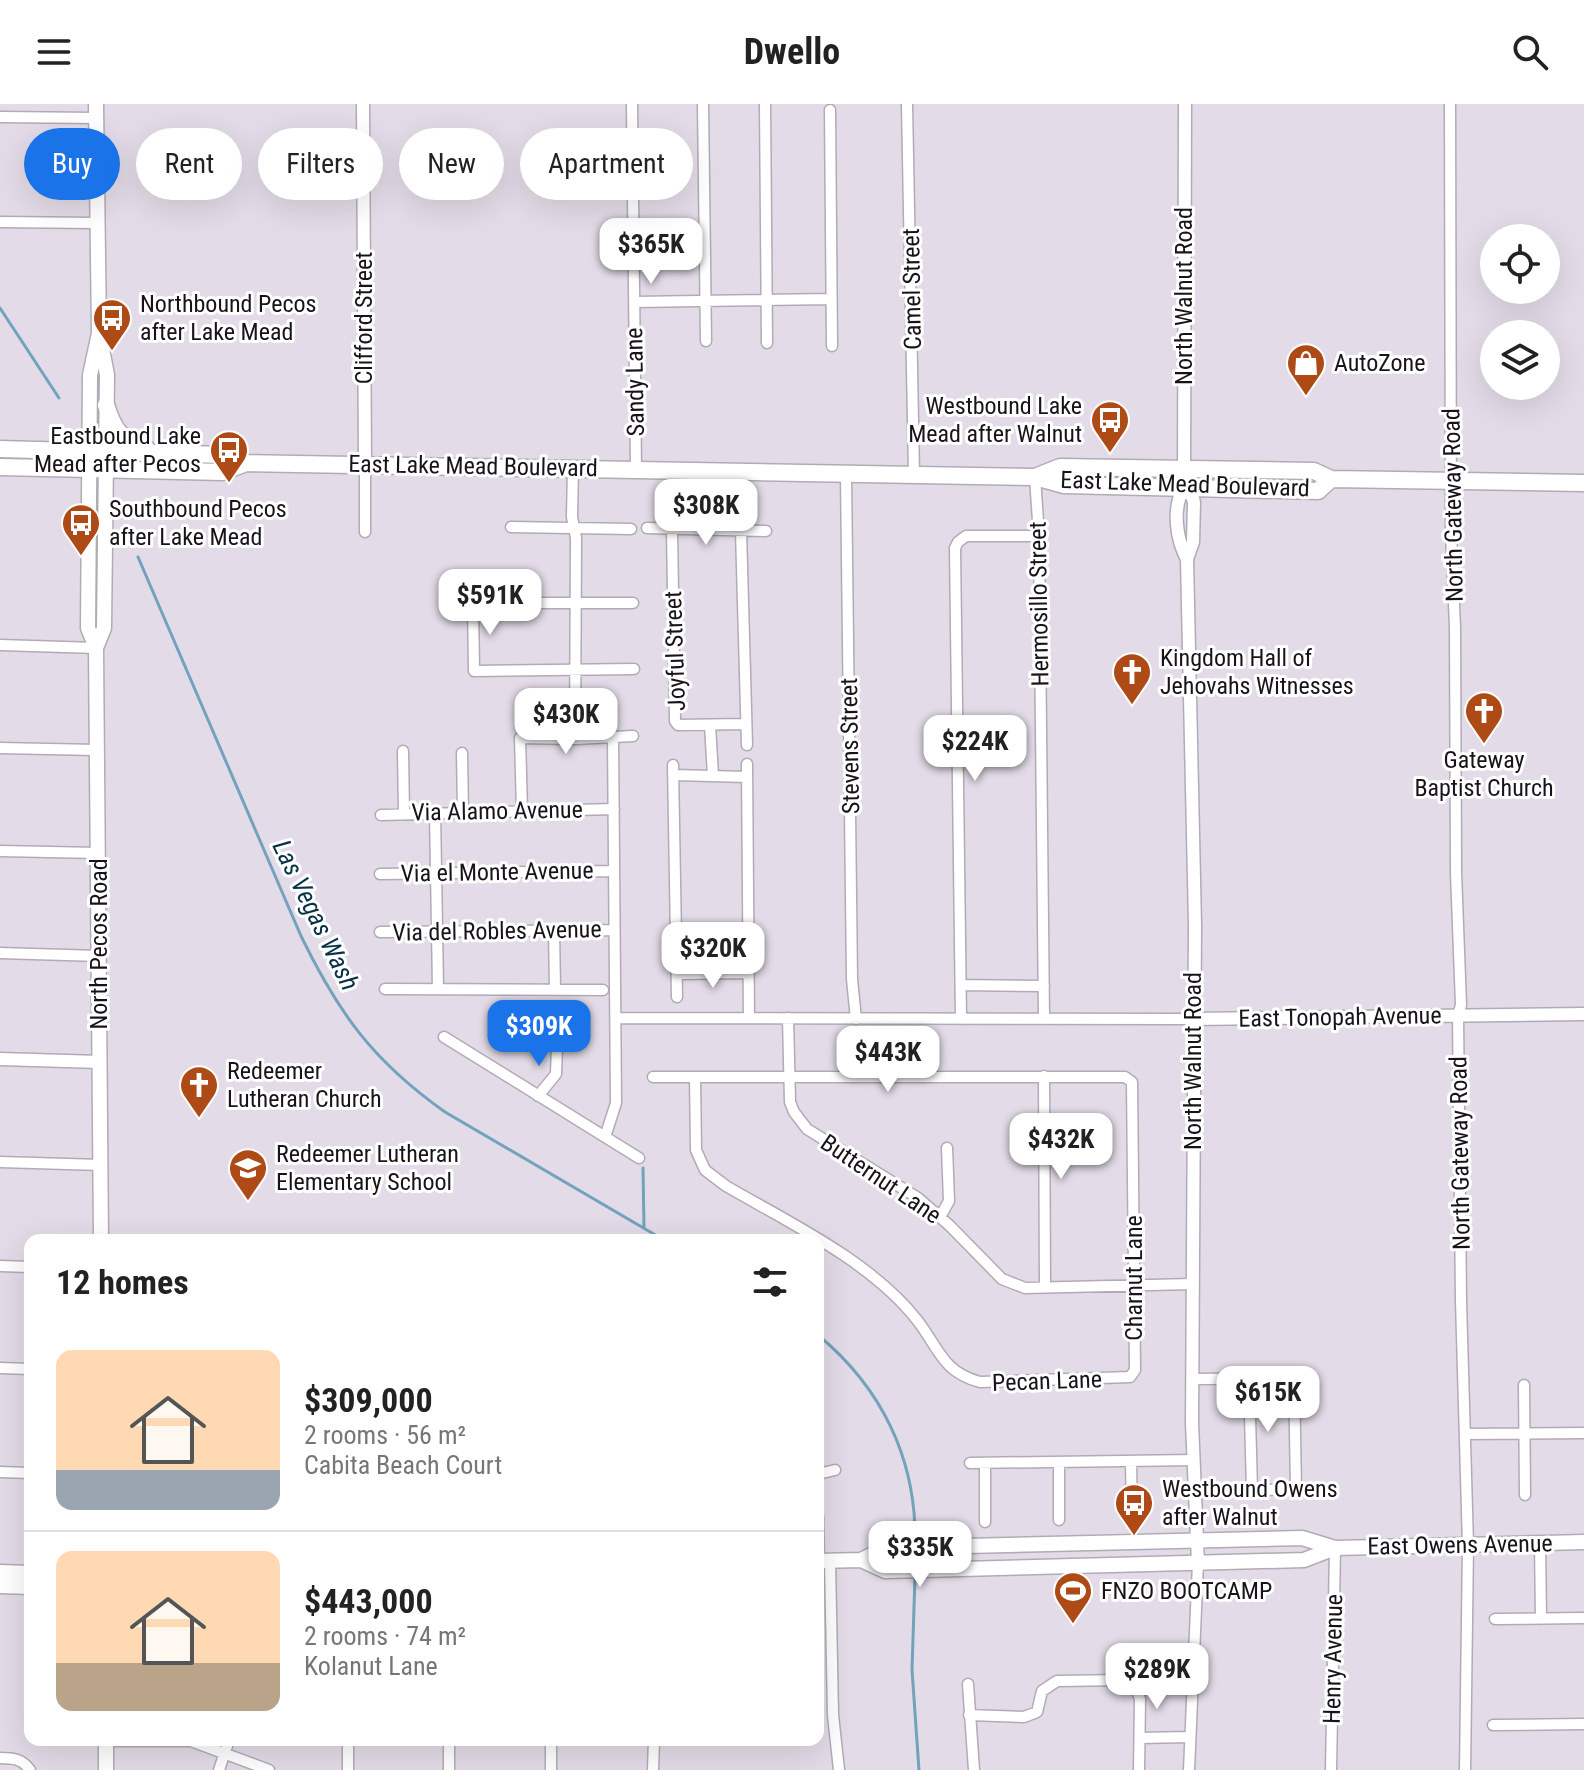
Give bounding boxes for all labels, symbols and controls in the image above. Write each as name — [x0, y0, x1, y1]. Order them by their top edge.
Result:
icon: menu — [32, 30, 76, 74]
icon: search — [1508, 30, 1552, 74]
text: Dwello — [744, 31, 840, 73]
chip: Buy — [24, 128, 120, 200]
chip: Rent — [136, 128, 242, 200]
chip: Filters — [258, 128, 383, 200]
chip: New — [399, 128, 504, 200]
chip: Apartment — [520, 128, 693, 200]
street label: North Walnut Road — [1170, 207, 1198, 385]
pin: $365K — [595, 218, 707, 286]
map controls — [1480, 224, 1560, 400]
button: locate — [1480, 224, 1560, 304]
street label: Camel Street — [897, 228, 927, 350]
text: $365K — [618, 229, 684, 259]
street label: Clifford Street — [350, 252, 378, 384]
place label: Northbound Pecos after Lake Mead — [140, 290, 317, 346]
bus stop icon: Northbound Pecos after Lake Mead — [91, 297, 133, 352]
button: layers — [1480, 320, 1560, 400]
street label: Sandy Lane — [620, 327, 650, 437]
shop icon: AutoZone — [1285, 342, 1327, 397]
place label: AutoZone — [1334, 349, 1425, 377]
place label: Westbound Lake Mead after Walnut — [908, 392, 1082, 448]
bus stop icon: Westbound Lake Mead after Walnut — [1089, 399, 1131, 454]
street label: North Gateway Road — [1437, 408, 1469, 602]
place label: Eastbound Lake Mead after Pecos — [34, 422, 201, 478]
bus stop icon: Eastbound Lake Mead after Pecos — [208, 429, 250, 484]
street label: East Lake Mead Boulevard — [348, 450, 598, 482]
street label: East Lake Mead Boulevard — [1060, 466, 1310, 502]
pin: $308K — [650, 479, 762, 547]
text: $308K — [673, 490, 739, 520]
place label: Southbound Pecos after Lake Mead — [109, 495, 287, 551]
bus stop icon: Southbound Pecos after Lake Mead — [60, 502, 102, 557]
street label: Hermosillo Street — [1024, 521, 1054, 687]
pin: $591K — [434, 569, 546, 637]
text: $591K — [457, 580, 523, 610]
street label: Joyful Street — [659, 591, 691, 711]
place label: Kingdom Hall of Jehovahs Witnesses — [1160, 644, 1354, 700]
church icon: Kingdom Hall of Jehovahs Witnesses — [1111, 651, 1153, 706]
street label: Stevens Street — [835, 678, 865, 814]
pin: $430K — [510, 688, 622, 756]
church icon: Gateway Baptist Church — [1463, 690, 1505, 745]
text: $430K — [533, 699, 599, 729]
pin: $224K — [919, 715, 1031, 783]
text: $224K — [942, 726, 1008, 756]
place label: Gateway Baptist Church — [1414, 746, 1554, 802]
street label: Via Alamo Avenue — [411, 796, 583, 826]
water label: Las Vegas Wash — [267, 835, 365, 995]
street label: Via el Monte Avenue — [400, 856, 594, 888]
street label: North Pecos Road — [85, 858, 113, 1030]
street label: Via del Robles Avenue — [392, 915, 602, 947]
pin: $320K — [657, 922, 769, 990]
text: $320K — [680, 933, 746, 963]
street label: North Walnut Road — [1179, 972, 1207, 1150]
pin: $309K — [483, 1000, 595, 1068]
street label: East Tonopah Avenue — [1238, 1001, 1442, 1033]
text: $309K — [506, 1011, 572, 1041]
pin: $443K — [832, 1026, 944, 1094]
text: $443K — [855, 1037, 921, 1067]
street label: North Gateway Road — [1444, 1056, 1476, 1250]
place label: Redeemer Lutheran Church — [227, 1057, 381, 1113]
church icon: Redeemer Lutheran Church — [178, 1064, 220, 1119]
pin: $432K — [1005, 1113, 1117, 1181]
text: $432K — [1028, 1124, 1094, 1154]
street label: Butternut Lane — [816, 1129, 946, 1229]
place label: Redeemer Lutheran Elementary School — [276, 1140, 459, 1196]
school or university icon: Redeemer Lutheran Elementary School — [227, 1147, 269, 1202]
street label: Charnut Lane — [1120, 1215, 1148, 1341]
icon: filters — [748, 1260, 792, 1304]
text: 12 homes — [56, 1262, 189, 1302]
street label: Pecan Lane — [992, 1365, 1102, 1397]
pin: $615K — [1212, 1366, 1324, 1434]
text: $615K — [1235, 1377, 1301, 1407]
text: $309,000 — [304, 1380, 433, 1420]
icon: home — [120, 1382, 216, 1478]
text: 2 rooms · 56 m² — [304, 1420, 466, 1450]
text: Cabita Beach Court — [304, 1450, 502, 1480]
place label: Westbound Owens after Walnut — [1162, 1475, 1338, 1531]
bus stop icon: Westbound Owens after Walnut — [1113, 1482, 1155, 1537]
pin: $335K — [864, 1521, 976, 1589]
street label: East Owens Avenue — [1367, 1529, 1553, 1561]
text: $335K — [887, 1532, 953, 1562]
sports icon: FNZO BOOTCAMP — [1052, 1570, 1094, 1625]
place label: FNZO BOOTCAMP — [1101, 1577, 1272, 1605]
text: $443,000 — [304, 1581, 433, 1621]
icon: home — [120, 1583, 216, 1679]
street label: Henry Avenue — [1318, 1594, 1348, 1724]
text: 2 rooms · 74 m² — [304, 1621, 466, 1651]
pin: $289K — [1101, 1643, 1213, 1711]
text: Kolanut Lane — [304, 1651, 438, 1681]
text: $289K — [1124, 1654, 1190, 1684]

